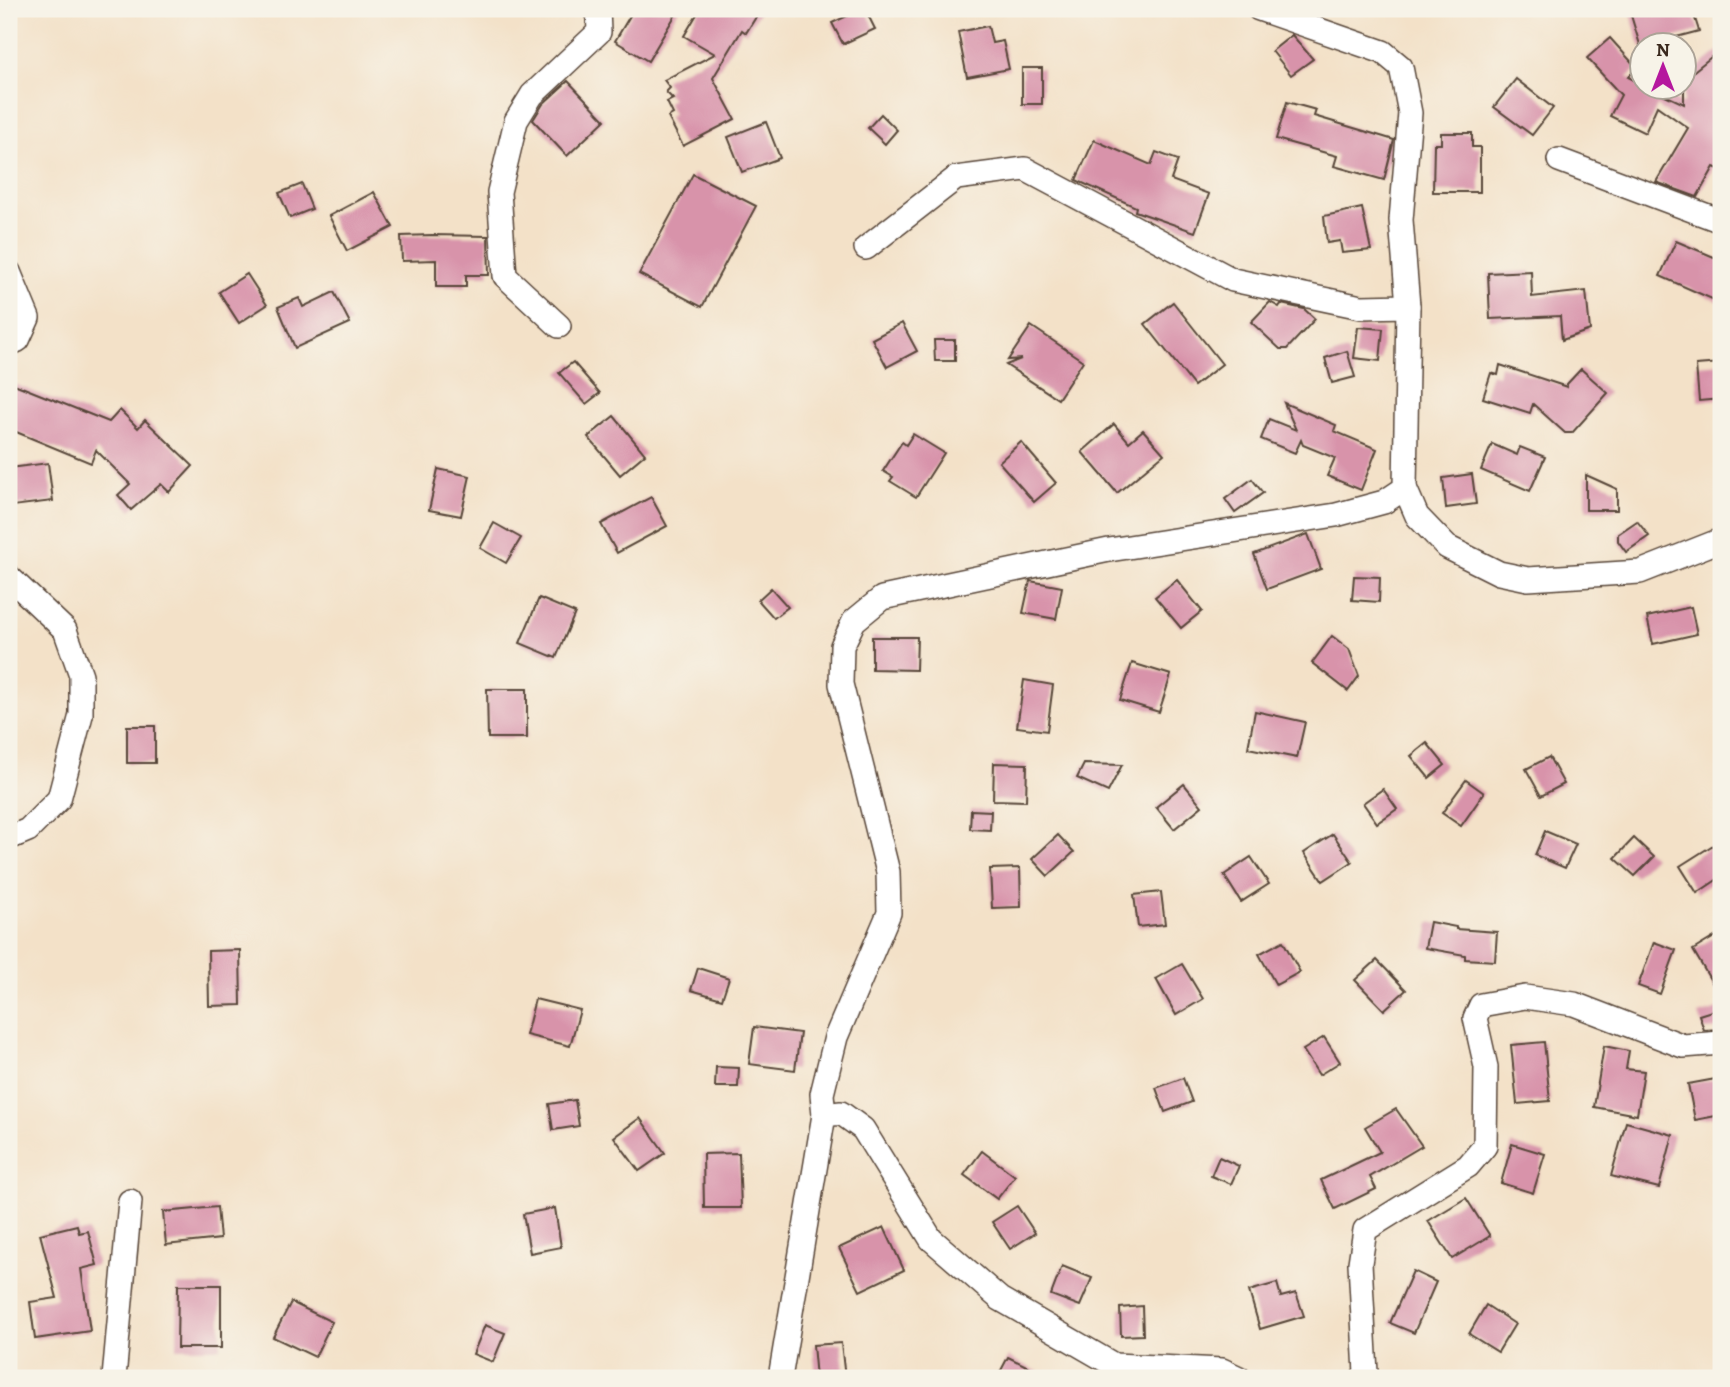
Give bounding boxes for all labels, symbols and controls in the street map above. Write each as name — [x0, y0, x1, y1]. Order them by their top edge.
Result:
north arrow — [1628, 32, 1698, 102]
text: N — [1656, 37, 1670, 63]

